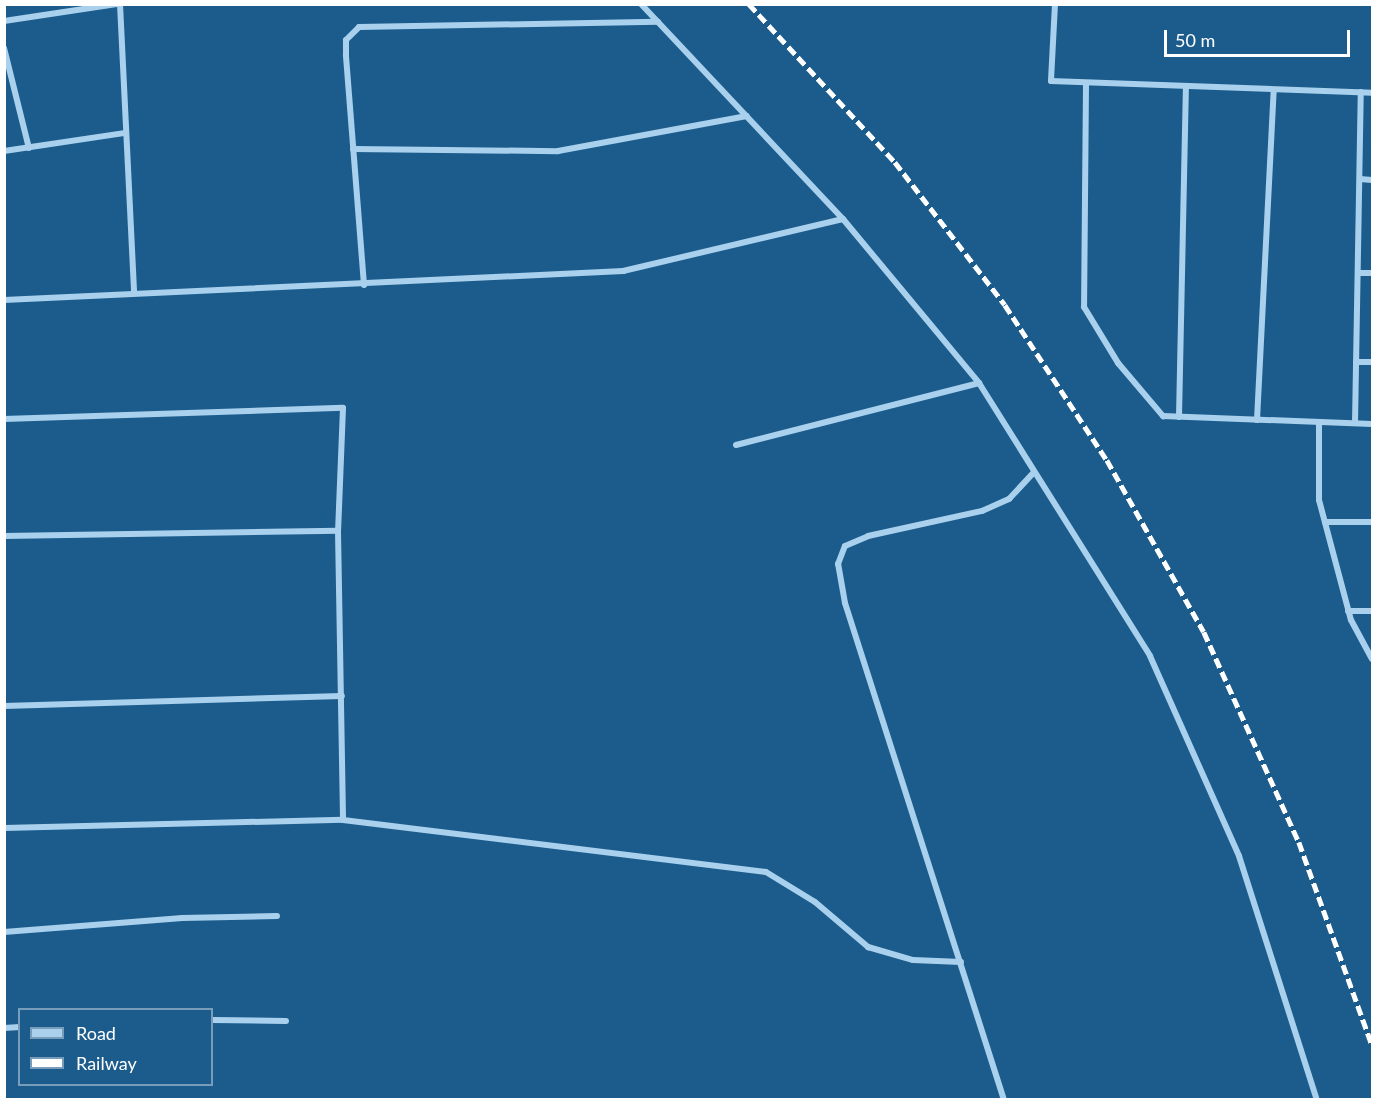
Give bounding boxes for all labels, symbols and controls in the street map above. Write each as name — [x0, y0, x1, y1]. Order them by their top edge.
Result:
scale bar — [1167, 18, 1353, 56]
text: 50 m — [1175, 29, 1215, 51]
legend — [18, 1008, 213, 1086]
text: Road — [76, 1022, 116, 1044]
text: Railway — [76, 1052, 137, 1074]

